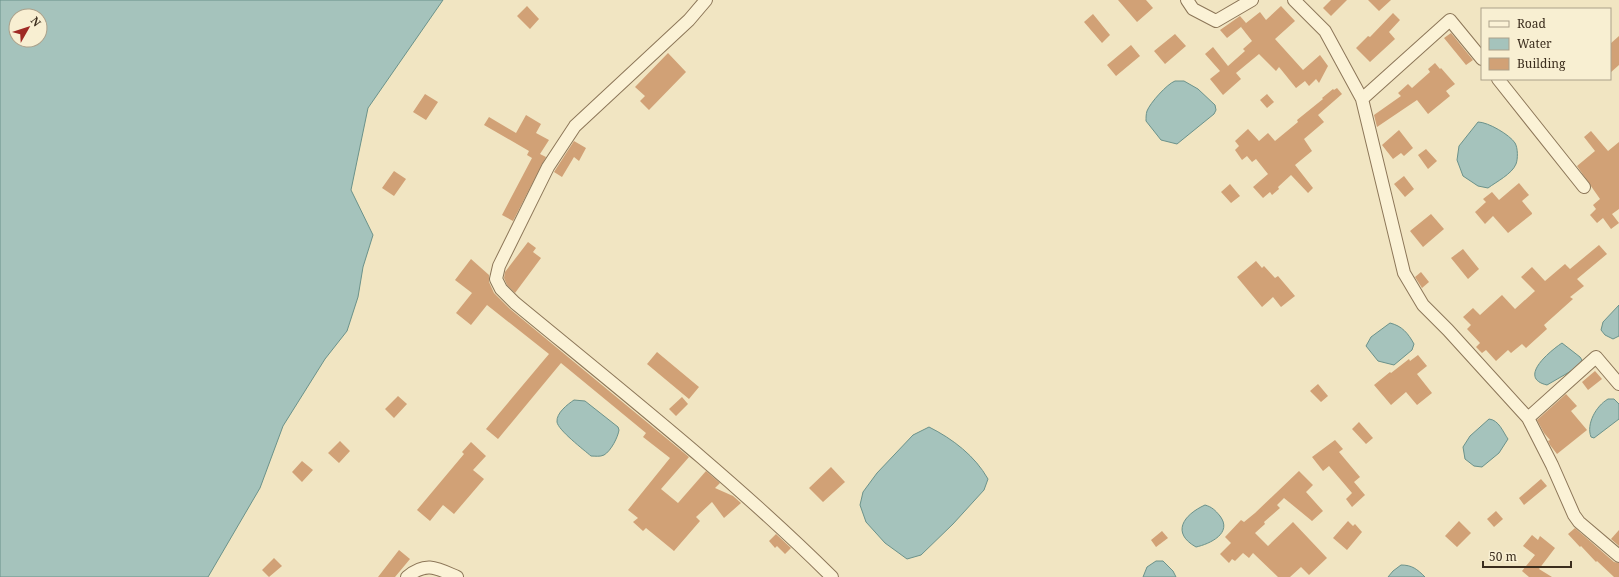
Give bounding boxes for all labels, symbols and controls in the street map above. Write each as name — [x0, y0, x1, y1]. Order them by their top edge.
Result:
north arrow — [8, 8, 48, 48]
legend — [1481, 8, 1611, 80]
text: N — [28, 13, 45, 30]
text: Road — [1517, 15, 1547, 32]
text: Water — [1517, 35, 1552, 52]
text: Building — [1517, 55, 1566, 72]
scale bar — [1483, 543, 1571, 569]
text: 50 m — [1489, 548, 1517, 565]

